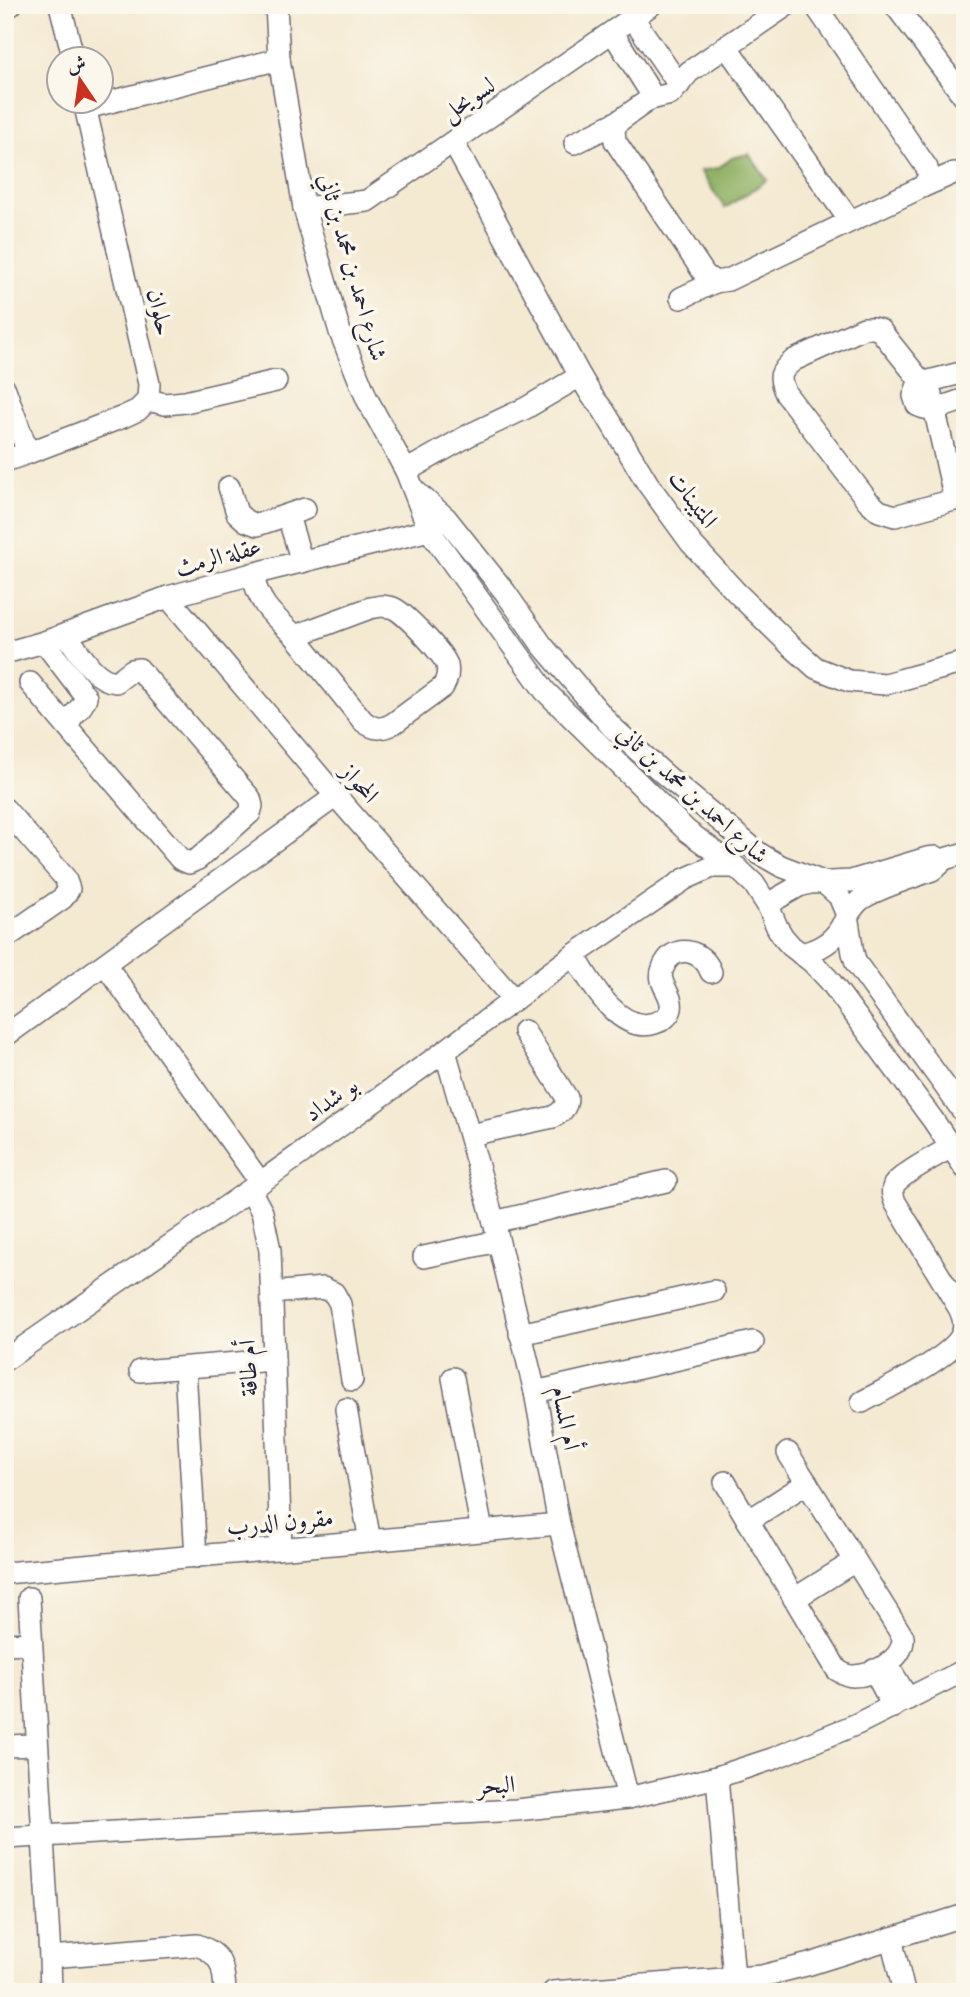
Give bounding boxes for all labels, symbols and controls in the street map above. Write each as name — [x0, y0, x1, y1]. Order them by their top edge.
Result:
north arrow — [46, 46, 116, 116]
text: ش — [65, 51, 88, 77]
street label: لسويحل — [435, 70, 502, 130]
street label: شارع احمد بن محمد بن ثاني — [307, 170, 394, 366]
street label: حلوان — [140, 286, 180, 338]
street label: المتيبنات — [661, 464, 725, 534]
street label: عقلة الرمث — [172, 531, 264, 583]
street label: شارع احمد بن محمد بن ثاني — [608, 718, 775, 874]
street label: المحواز — [333, 755, 386, 809]
street label: بو شداد — [298, 1070, 364, 1128]
street label: أم طاقة — [230, 1338, 270, 1397]
street label: أم المسام — [539, 1383, 589, 1454]
street label: مقرون الدرب — [225, 1502, 335, 1542]
street label: البحر — [473, 1769, 516, 1801]

